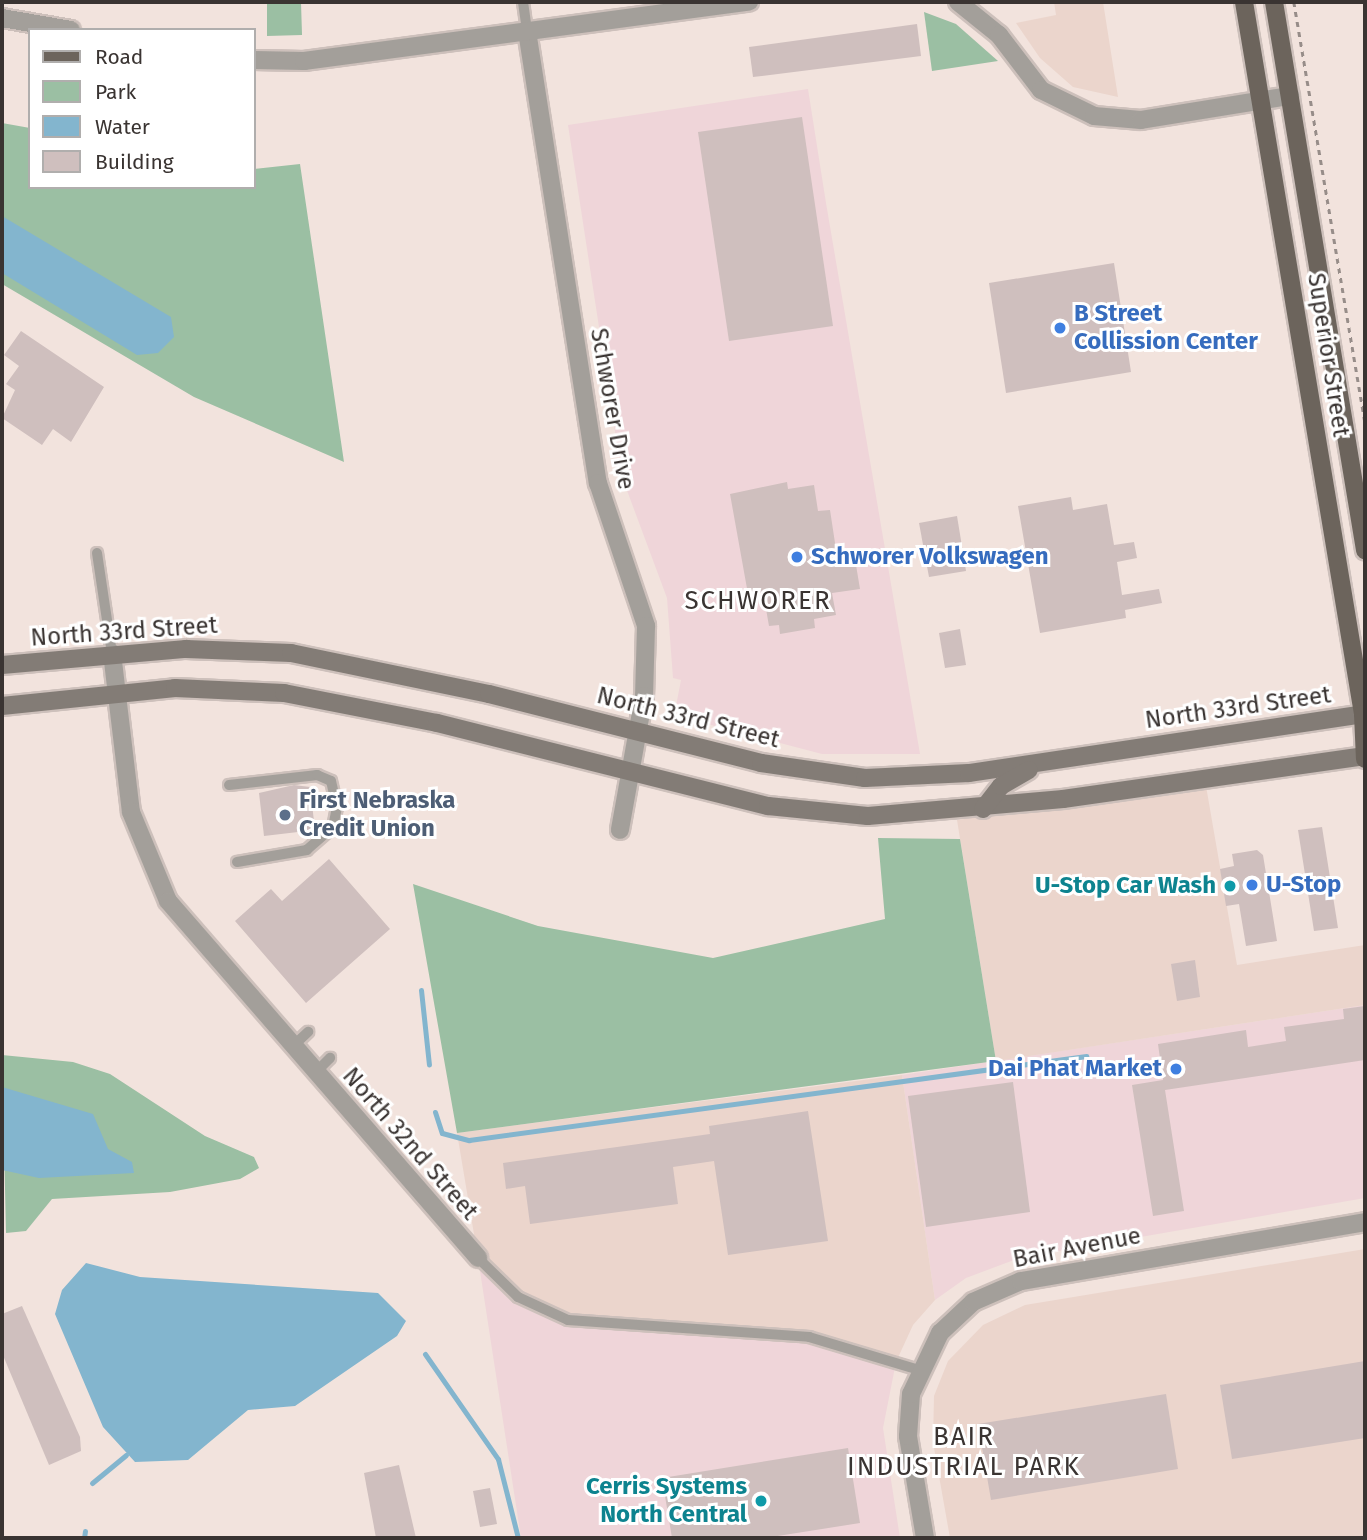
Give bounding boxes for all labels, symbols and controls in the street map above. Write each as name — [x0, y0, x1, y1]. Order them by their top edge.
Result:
legend — [28, 28, 256, 189]
text: Road — [95, 44, 143, 70]
text: Park — [95, 79, 136, 105]
text: Water — [95, 114, 150, 140]
text: Building — [95, 149, 174, 175]
street label: Superior Street — [1301, 271, 1355, 439]
place label: B Street Collission Center — [1074, 300, 1258, 356]
marker: B Street Collission Center — [1052, 320, 1068, 336]
street label: Schworer Drive — [584, 326, 640, 492]
place label: Schworer Volkswagen — [811, 543, 1049, 571]
marker: Schworer Volkswagen — [789, 549, 805, 565]
district label: SCHWORER — [685, 585, 831, 617]
street label: North 33rd Street — [30, 611, 218, 653]
street label: North 33rd Street — [594, 681, 782, 755]
street label: North 33rd Street — [1143, 681, 1333, 735]
place label: First Nebraska Credit Union — [299, 787, 455, 843]
marker: First Nebraska Credit Union — [277, 807, 293, 823]
place label: U-Stop — [1266, 871, 1341, 899]
place label: U-Stop Car Wash — [1035, 872, 1216, 900]
marker: U-Stop — [1244, 877, 1260, 893]
marker: U-Stop Car Wash — [1222, 878, 1238, 894]
place label: Dai Phat Market — [988, 1055, 1162, 1083]
marker: Dai Phat Market — [1168, 1061, 1184, 1077]
street label: North 32nd Street — [336, 1062, 484, 1226]
street label: Bair Avenue — [1011, 1221, 1143, 1275]
district label: BAIR INDUSTRIAL PARK — [849, 1421, 1079, 1482]
place label: Cerris Systems North Central — [586, 1473, 747, 1529]
marker: Cerris Systems North Central — [753, 1493, 769, 1509]

